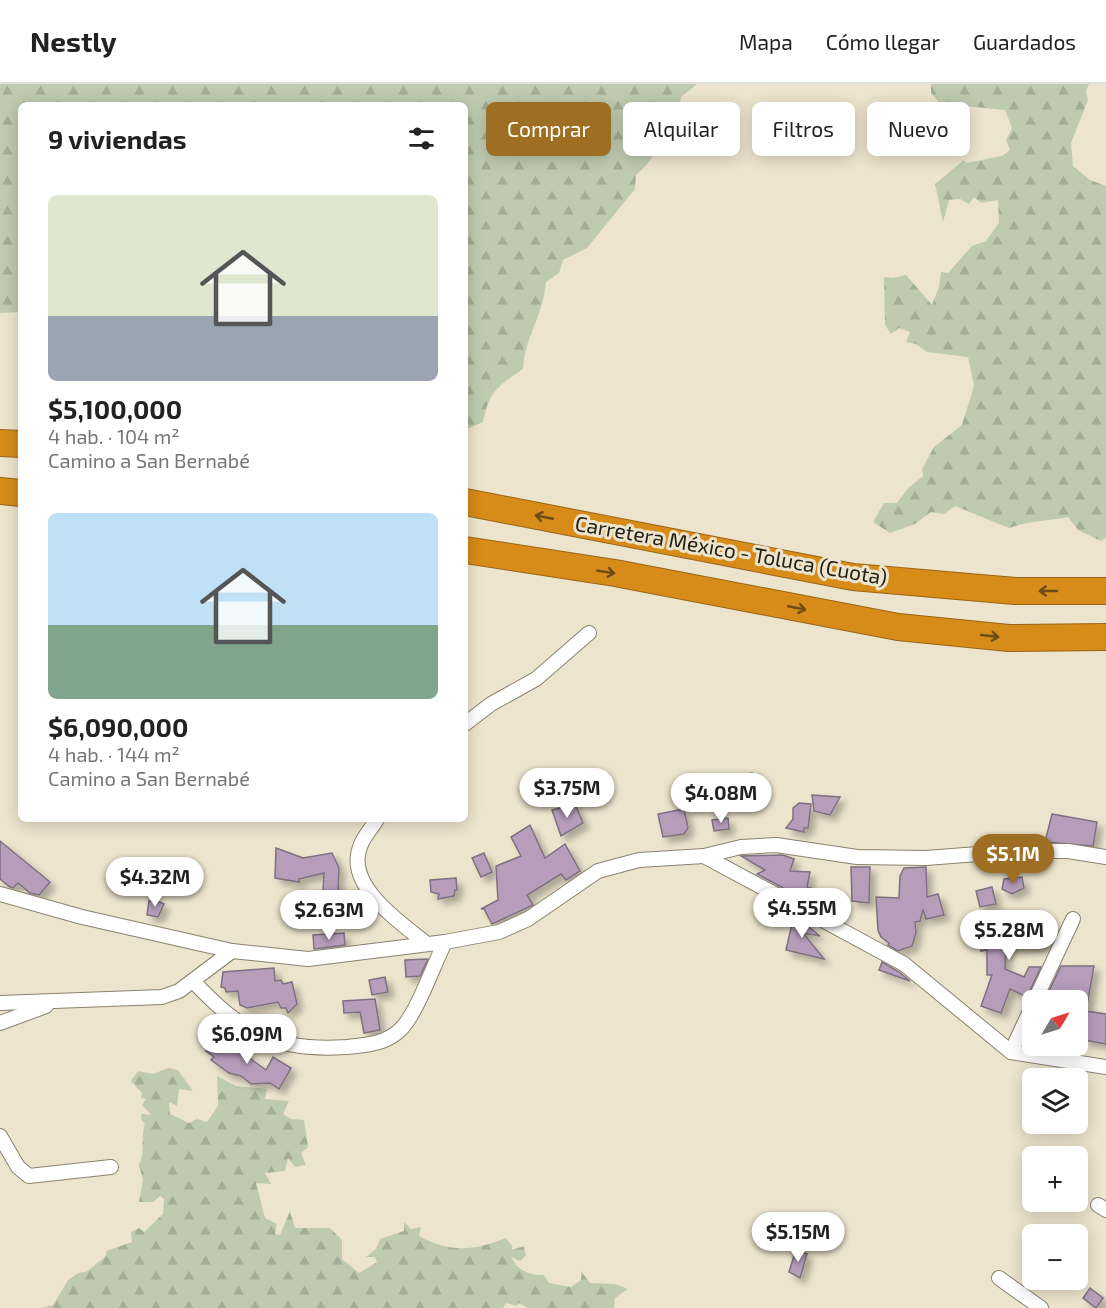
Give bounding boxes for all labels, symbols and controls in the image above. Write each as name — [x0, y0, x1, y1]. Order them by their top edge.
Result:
text: Nestly — [30, 24, 117, 58]
text: Mapa — [739, 29, 793, 54]
text: Cómo llegar — [826, 29, 940, 54]
text: Guardados — [973, 29, 1076, 54]
chip: Comprar — [486, 102, 611, 156]
chip: Alquilar — [623, 102, 740, 156]
chip: Filtros — [752, 102, 855, 156]
chip: Nuevo — [867, 102, 970, 156]
icon: filters — [405, 122, 438, 155]
text: 9 viviendas — [48, 123, 187, 154]
icon: home — [189, 234, 297, 342]
text: $5,100,000 — [48, 393, 182, 424]
text: 4 hab. · 104 m² — [48, 424, 180, 448]
text: Camino a San Bernabé — [48, 448, 250, 472]
street label: Carretera México - Toluca (Cuota) — [573, 510, 889, 589]
one-way arrow — [534, 511, 554, 522]
icon: home — [189, 552, 297, 660]
one-way arrow — [595, 566, 615, 577]
one-way arrow — [1038, 585, 1058, 597]
one-way arrow — [787, 603, 807, 614]
one-way arrow — [980, 631, 1000, 642]
text: $6,090,000 — [48, 711, 188, 742]
text: 4 hab. · 144 m² — [48, 742, 180, 766]
text: Camino a San Bernabé — [48, 766, 250, 790]
pin: $3.75M — [518, 768, 616, 819]
pin: $4.08M — [672, 773, 770, 824]
text: $3.75M — [533, 775, 601, 799]
text: $4.08M — [685, 780, 757, 804]
pin: $5.1M — [971, 834, 1055, 885]
text: $5.1M — [986, 841, 1040, 865]
pin: $4.32M — [106, 857, 204, 908]
text: $4.32M — [120, 864, 190, 888]
pin: $4.55M — [753, 888, 851, 939]
pin: $2.63M — [280, 890, 378, 941]
text: $4.55M — [767, 895, 837, 919]
text: $2.63M — [294, 897, 364, 921]
pin: $5.28M — [960, 910, 1058, 961]
text: $5.28M — [974, 917, 1044, 941]
north arrow — [1022, 990, 1088, 1056]
map controls — [1022, 990, 1088, 1290]
pin: $6.09M — [198, 1014, 296, 1065]
text: $6.09M — [212, 1021, 283, 1045]
button: layers — [1022, 1068, 1088, 1134]
button: + — [1022, 1146, 1088, 1212]
pin: $5.15M — [749, 1212, 847, 1263]
text: $5.15M — [766, 1219, 830, 1243]
button: − — [1022, 1224, 1088, 1290]

